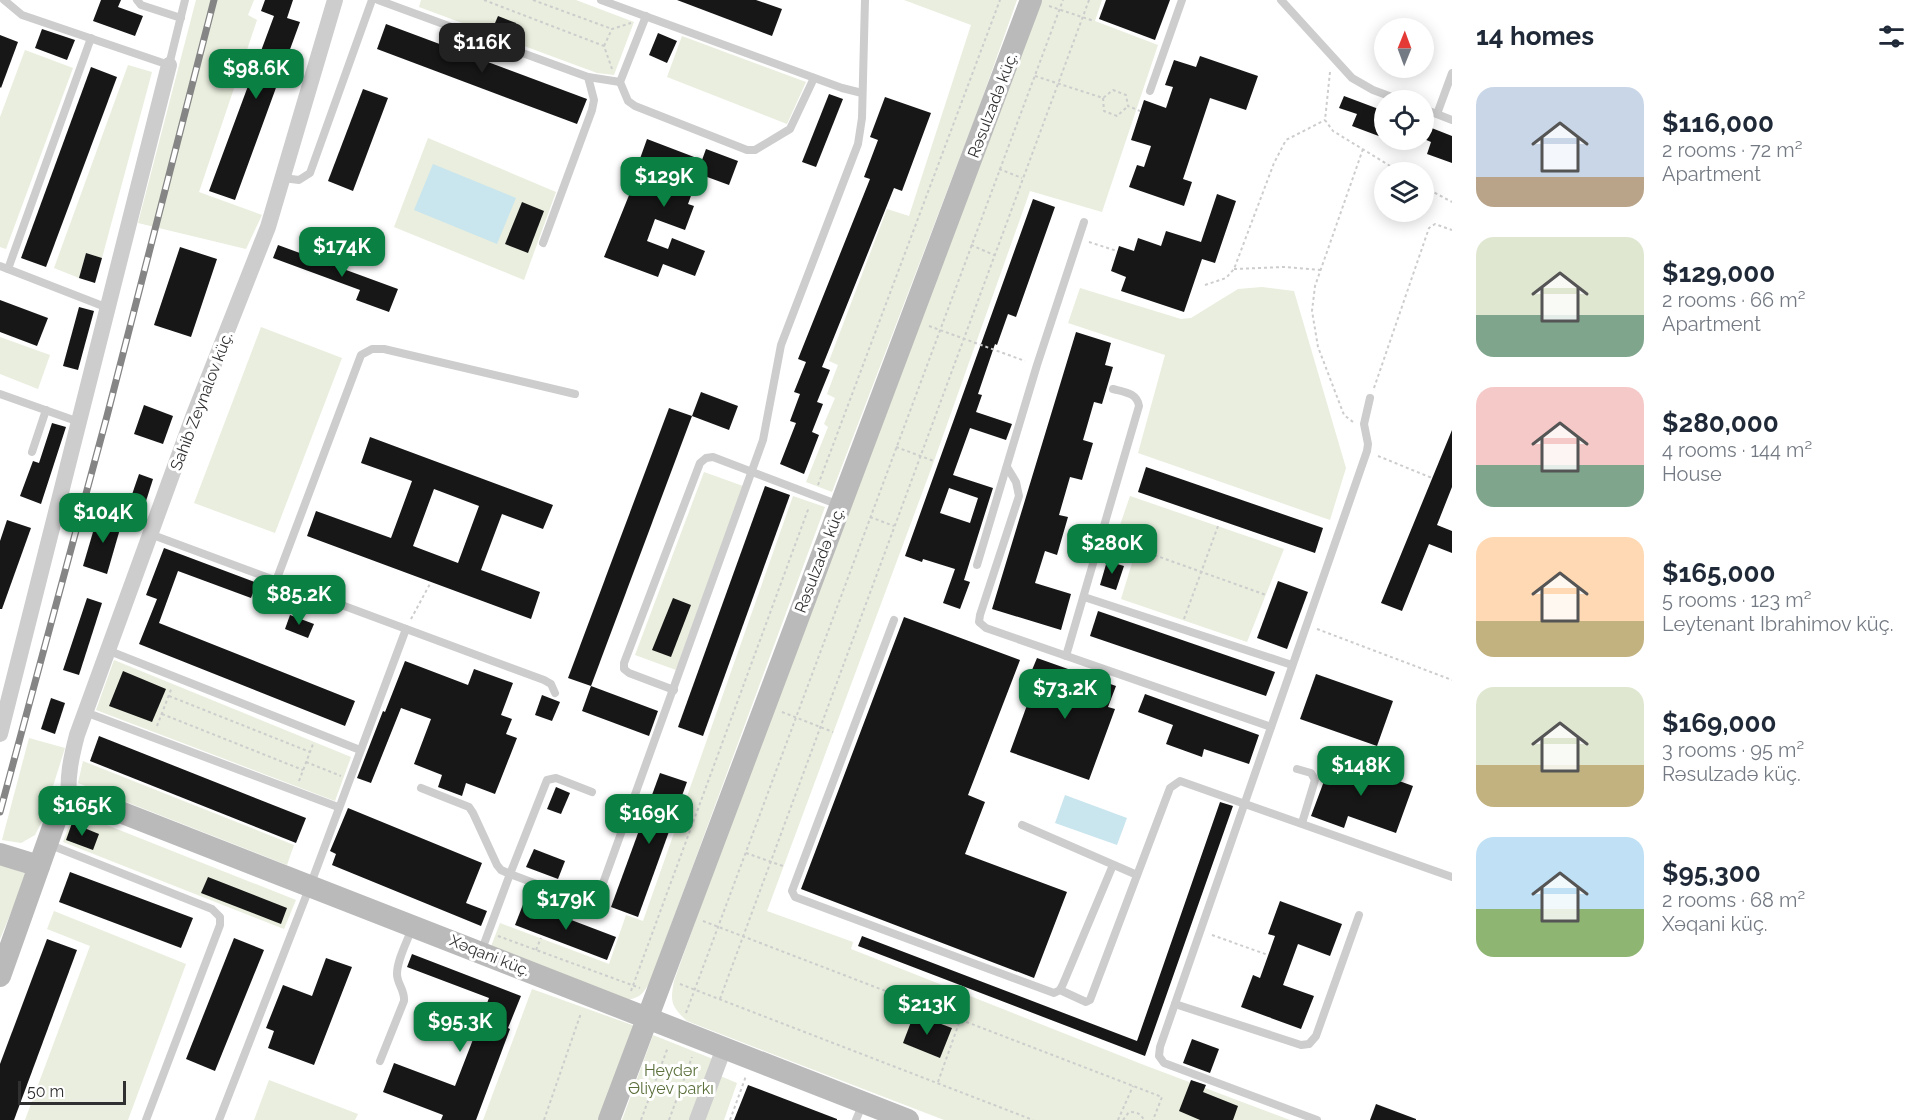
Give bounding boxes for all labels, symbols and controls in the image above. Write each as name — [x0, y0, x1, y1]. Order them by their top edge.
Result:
north arrow — [1374, 18, 1434, 78]
map controls — [1374, 18, 1434, 222]
icon: filters — [1875, 20, 1908, 53]
text: 14 homes — [1476, 21, 1594, 51]
pin: $116K — [440, 23, 524, 74]
text: $116K — [453, 30, 511, 54]
pin: $98.6K — [207, 49, 305, 100]
street label: Rəsulzadə küç. — [964, 50, 1021, 160]
text: $98.6K — [223, 56, 289, 80]
button: locate — [1374, 90, 1434, 150]
text: $116,000 — [1662, 108, 1774, 138]
icon: home — [1524, 111, 1596, 183]
text: 2 rooms · 72 m² — [1662, 138, 1802, 162]
pin: $129K — [622, 157, 706, 208]
button: layers — [1374, 162, 1434, 222]
text: Apartment — [1662, 162, 1761, 186]
text: $129K — [635, 164, 694, 188]
pin: $174K — [300, 227, 384, 278]
text: $174K — [313, 234, 371, 258]
text: $129,000 — [1662, 258, 1775, 288]
icon: home — [1524, 261, 1596, 333]
text: 2 rooms · 66 m² — [1662, 288, 1805, 312]
text: Apartment — [1662, 312, 1761, 336]
street label: Sahib Zeynalov küç. — [166, 329, 237, 473]
text: $280,000 — [1662, 408, 1779, 438]
icon: home — [1524, 411, 1596, 483]
text: 4 rooms · 144 m² — [1662, 438, 1812, 462]
text: House — [1662, 462, 1722, 486]
pin: $104K — [61, 493, 145, 544]
text: $104K — [73, 500, 133, 524]
street label: Rəsulzadə küç. — [791, 505, 848, 615]
pin: $280K — [1070, 524, 1154, 575]
text: $280K — [1081, 531, 1143, 555]
text: $165,000 — [1662, 558, 1775, 588]
icon: home — [1524, 561, 1596, 633]
pin: $85.2K — [250, 575, 348, 626]
text: $85.2K — [267, 582, 332, 606]
text: 5 rooms · 123 m² — [1662, 588, 1811, 612]
text: Leytenant Ibrahimov küç. — [1662, 612, 1893, 636]
pin: $73.2K — [1016, 669, 1114, 720]
text: $73.2K — [1033, 676, 1097, 700]
text: $169,000 — [1662, 708, 1776, 738]
icon: home — [1524, 711, 1596, 783]
text: 3 rooms · 95 m² — [1662, 738, 1804, 762]
pin: $148K — [1319, 746, 1403, 797]
text: $148K — [1331, 753, 1391, 777]
text: Rəsulzadə küç. — [1662, 762, 1801, 786]
pin: $165K — [40, 786, 124, 837]
text: $165K — [52, 793, 112, 817]
pin: $169K — [607, 794, 691, 845]
text: $169K — [619, 801, 679, 825]
text: $95,300 — [1662, 858, 1761, 888]
icon: home — [1524, 861, 1596, 933]
pin: $179K — [524, 880, 608, 931]
text: $179K — [537, 887, 595, 911]
text: 2 rooms · 68 m² — [1662, 888, 1805, 912]
text: Xəqani küç. — [1662, 912, 1768, 936]
street label: Xəqani küç. — [447, 931, 533, 980]
pin: $213K — [885, 985, 969, 1036]
text: $213K — [898, 992, 956, 1016]
pin: $95.3K — [411, 1002, 509, 1053]
text: $95.3K — [428, 1009, 492, 1033]
park label: Heydər Əliyev parkı — [628, 1061, 714, 1098]
scale bar — [18, 1078, 126, 1106]
text: 50 m — [27, 1082, 64, 1101]

